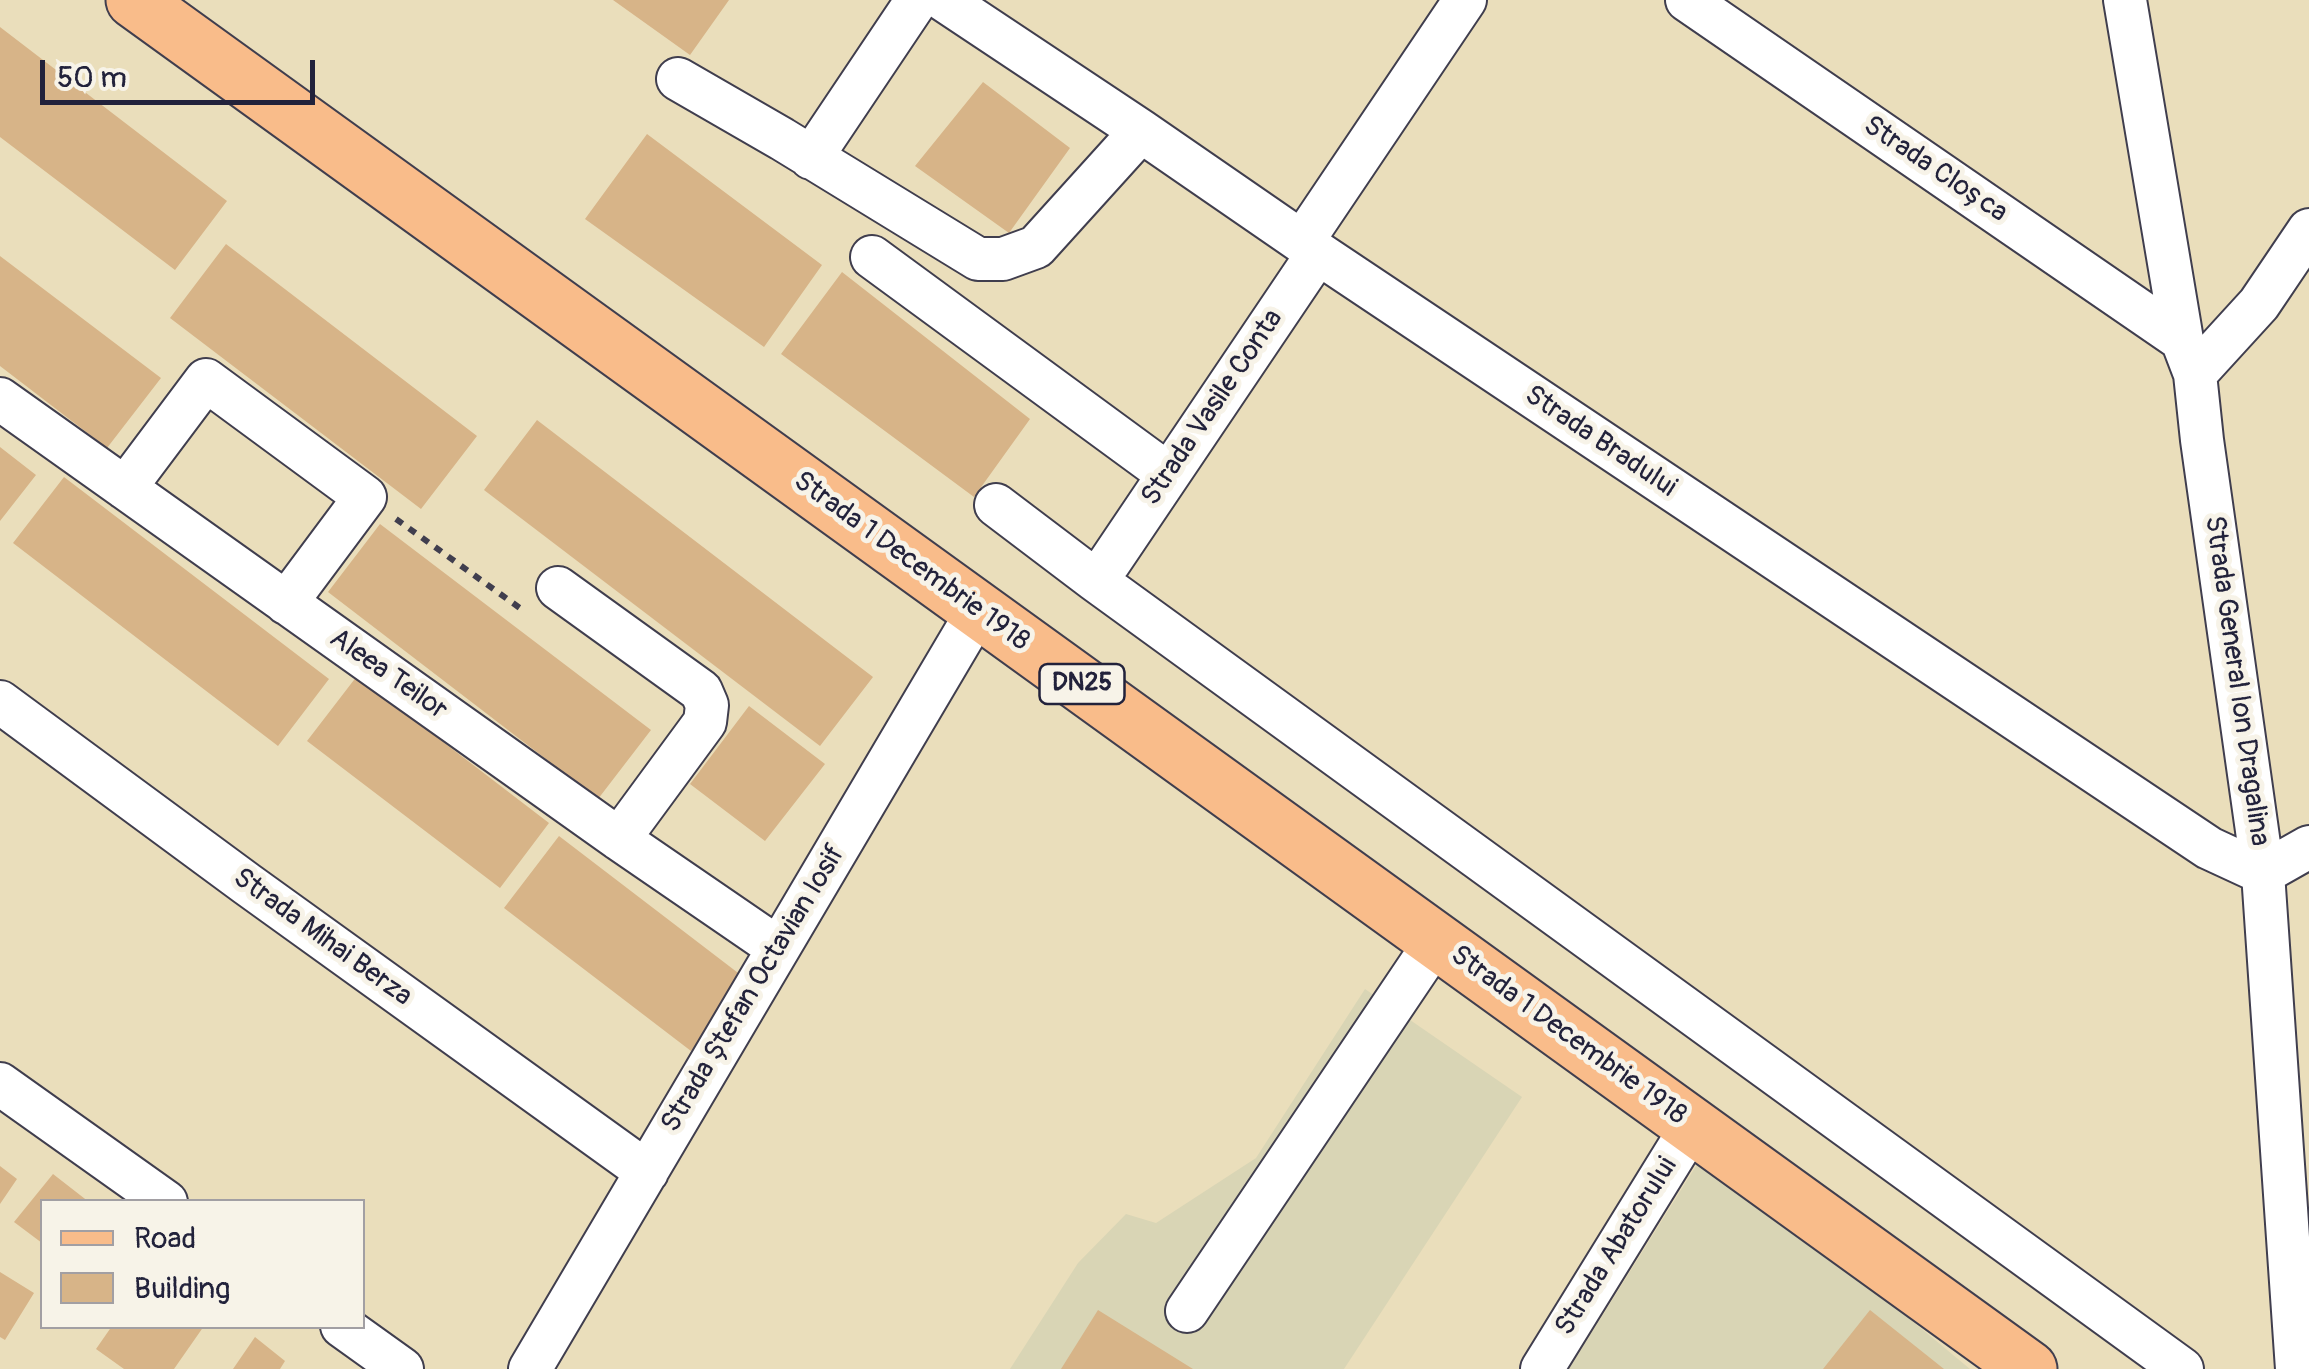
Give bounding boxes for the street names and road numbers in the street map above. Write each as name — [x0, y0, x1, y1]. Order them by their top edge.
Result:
street label: Strada Cloșca — [1857, 110, 2013, 230]
street label: Strada Vasile Conta — [1135, 304, 1291, 512]
street label: Strada Bradului — [1518, 379, 1682, 505]
street label: Strada 1 Decembrie 1918 — [786, 465, 1036, 659]
street label: Strada General Ion Dragalina — [2196, 514, 2276, 848]
street label: Aleea Teilor — [323, 622, 453, 728]
road number: DN25 — [1040, 664, 1124, 704]
street label: Strada Ștefan Octavian Iosif — [655, 839, 853, 1139]
street label: Strada Mihai Berza — [226, 862, 418, 1014]
street label: Strada 1 Decembrie 1918 — [1443, 939, 1693, 1133]
street label: Strada Abatorului — [1549, 1152, 1685, 1342]

